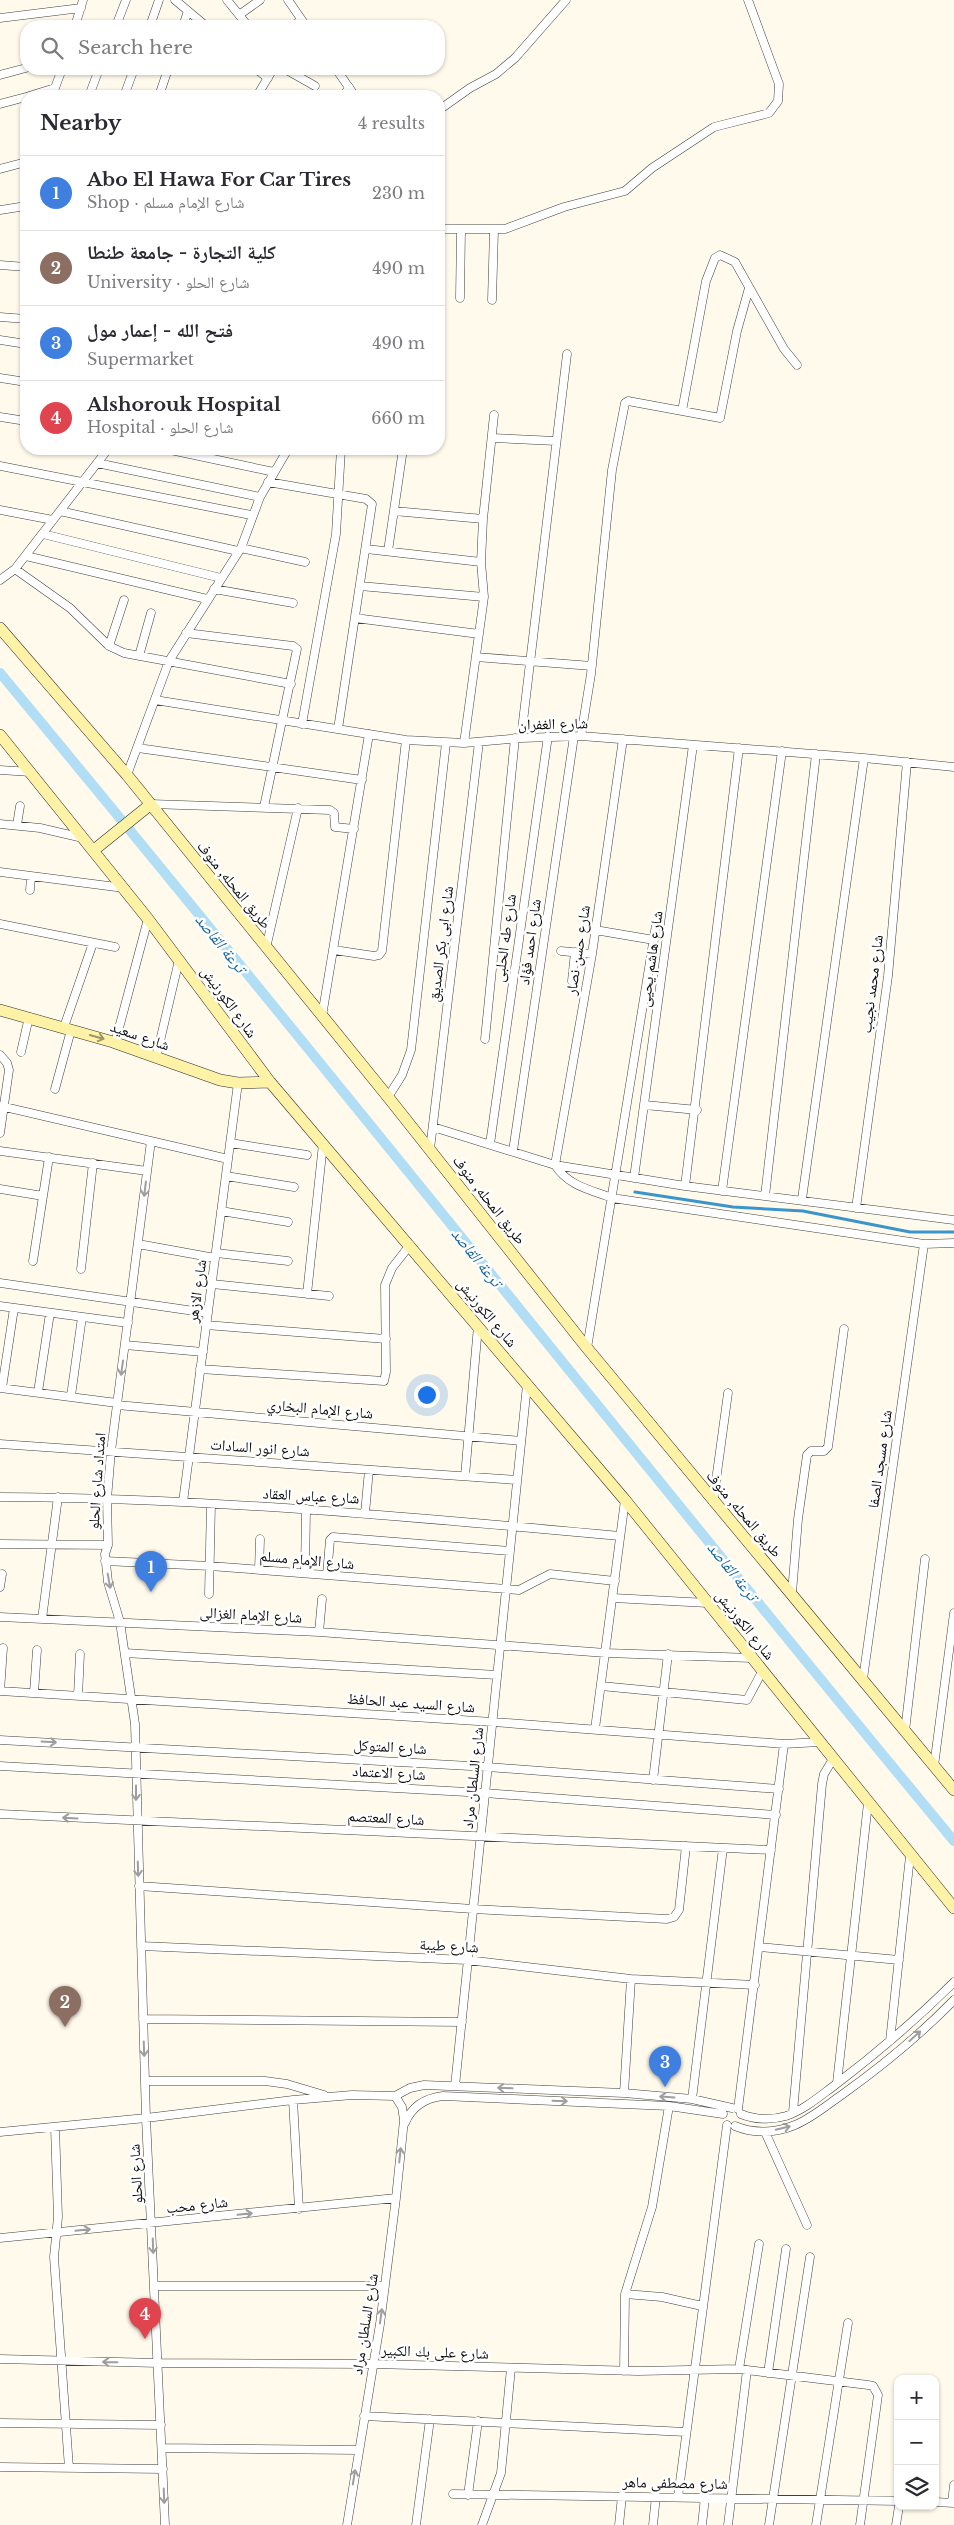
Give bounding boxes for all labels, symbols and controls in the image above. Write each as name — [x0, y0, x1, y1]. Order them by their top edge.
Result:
search box — [20, 20, 445, 75]
icon: search — [38, 34, 66, 62]
text: Search here — [78, 36, 193, 59]
text: Nearby — [40, 110, 121, 136]
text: 4 results — [358, 113, 425, 133]
text: Abo El Hawa For Car Tires — [87, 168, 351, 191]
text: 1 — [53, 183, 59, 203]
text: 230 m — [372, 183, 425, 203]
text: Shop · شارع الإمام مسلم — [87, 192, 245, 212]
text: كلية التجارة - جامعة طنطا — [87, 241, 276, 264]
text: 2 — [51, 258, 61, 278]
text: 490 m — [372, 258, 425, 278]
text: University · شارع الحلو — [87, 272, 249, 292]
text: فتح الله - إعمار مول — [87, 319, 233, 342]
text: 3 — [51, 333, 61, 353]
text: 490 m — [372, 333, 425, 353]
text: Supermarket — [87, 349, 194, 369]
text: Alshorouk Hospital — [87, 393, 281, 416]
text: 4 — [51, 408, 61, 428]
text: 660 m — [371, 408, 425, 428]
text: Hospital · شارع الحلو — [87, 417, 234, 437]
street label: شارع الغفران — [518, 713, 588, 735]
street label: طريق المحله, منوف — [192, 837, 276, 933]
street label: شارع ابى بكر الصديق — [424, 885, 458, 1003]
street label: شارع طه الحلبى — [489, 892, 521, 983]
street label: شارع احمد فؤاد — [514, 898, 546, 986]
street label: شارع حسن نصار — [561, 903, 595, 997]
street label: شارع هاشم يحيى — [634, 909, 668, 1009]
water label: ترعة القاصد — [191, 910, 253, 979]
street label: شارع محمد نجيب — [856, 934, 888, 1034]
street label: شارع الكورنيش — [196, 962, 262, 1042]
street label: شارع سعيد — [108, 1017, 172, 1055]
one-way arrow — [89, 1033, 105, 1043]
street label: طريق المحله, منوف — [448, 1151, 530, 1249]
one-way arrow — [139, 1181, 149, 1197]
water label: ترعة القاصد — [447, 1224, 509, 1293]
street label: شارع الازهر — [183, 1258, 211, 1325]
street label: شارع الكورنيش — [452, 1274, 522, 1352]
one-way arrow — [117, 1360, 127, 1376]
your location — [414, 1382, 440, 1408]
street label: شارع الإمام البخاري — [266, 1394, 374, 1425]
street label: شارع مسجد الصفا — [863, 1408, 897, 1509]
street label: امتداد شارع الحلو — [84, 1432, 110, 1530]
street label: شارع انور السادات — [210, 1435, 310, 1461]
street label: طريق المحله, منوف — [702, 1466, 786, 1562]
street label: شارع عباس العقاد — [262, 1483, 360, 1509]
water label: ترعة القاصد — [703, 1538, 765, 1607]
street label: شارع الإمام مسلم — [259, 1546, 355, 1574]
pin: 1 — [135, 1551, 167, 1592]
one-way arrow — [104, 1573, 114, 1589]
street label: شارع الكورنيش — [711, 1586, 779, 1664]
street label: شارع الإمام الغزالى — [199, 1602, 303, 1628]
street label: شارع السيد عبد الحافظ — [346, 1689, 476, 1717]
street label: شارع السلطان مراد — [458, 1726, 488, 1830]
street label: شارع المتوكل — [353, 1735, 427, 1759]
one-way arrow — [40, 1738, 56, 1747]
street label: شارع الاعتماد — [352, 1761, 426, 1785]
one-way arrow — [131, 1785, 141, 1801]
street label: شارع المعتصم — [347, 1806, 425, 1830]
one-way arrow — [62, 1813, 78, 1822]
one-way arrow — [133, 1861, 143, 1877]
street label: شارع طيبة — [419, 1934, 479, 1958]
pin: 2 — [49, 1986, 81, 2027]
one-way arrow — [909, 2031, 922, 2042]
one-way arrow — [139, 2040, 149, 2057]
pin: 3 — [649, 2046, 681, 2087]
one-way arrow — [497, 2083, 513, 2092]
one-way arrow — [660, 2092, 676, 2101]
one-way arrow — [552, 2096, 568, 2106]
one-way arrow — [774, 2123, 790, 2133]
street label: شارع الحلو — [124, 2143, 148, 2205]
one-way arrow — [396, 2147, 405, 2163]
street label: شارع محب — [165, 2192, 229, 2218]
one-way arrow — [237, 2209, 253, 2219]
one-way arrow — [75, 2225, 91, 2235]
one-way arrow — [149, 2238, 158, 2254]
street label: شارع السلطان مراد — [347, 2272, 383, 2376]
pin: 4 — [129, 2298, 161, 2339]
one-way arrow — [376, 2309, 386, 2325]
street label: شارع على بك الكبير — [380, 2340, 489, 2364]
one-way arrow — [102, 2357, 118, 2367]
map controls — [894, 2375, 939, 2510]
button: + — [894, 2375, 939, 2420]
button: − — [894, 2420, 939, 2465]
button: layers — [894, 2465, 939, 2510]
one-way arrow — [349, 2469, 359, 2485]
street label: شارع مصطفى ماهر — [621, 2472, 728, 2494]
one-way arrow — [159, 2488, 169, 2504]

